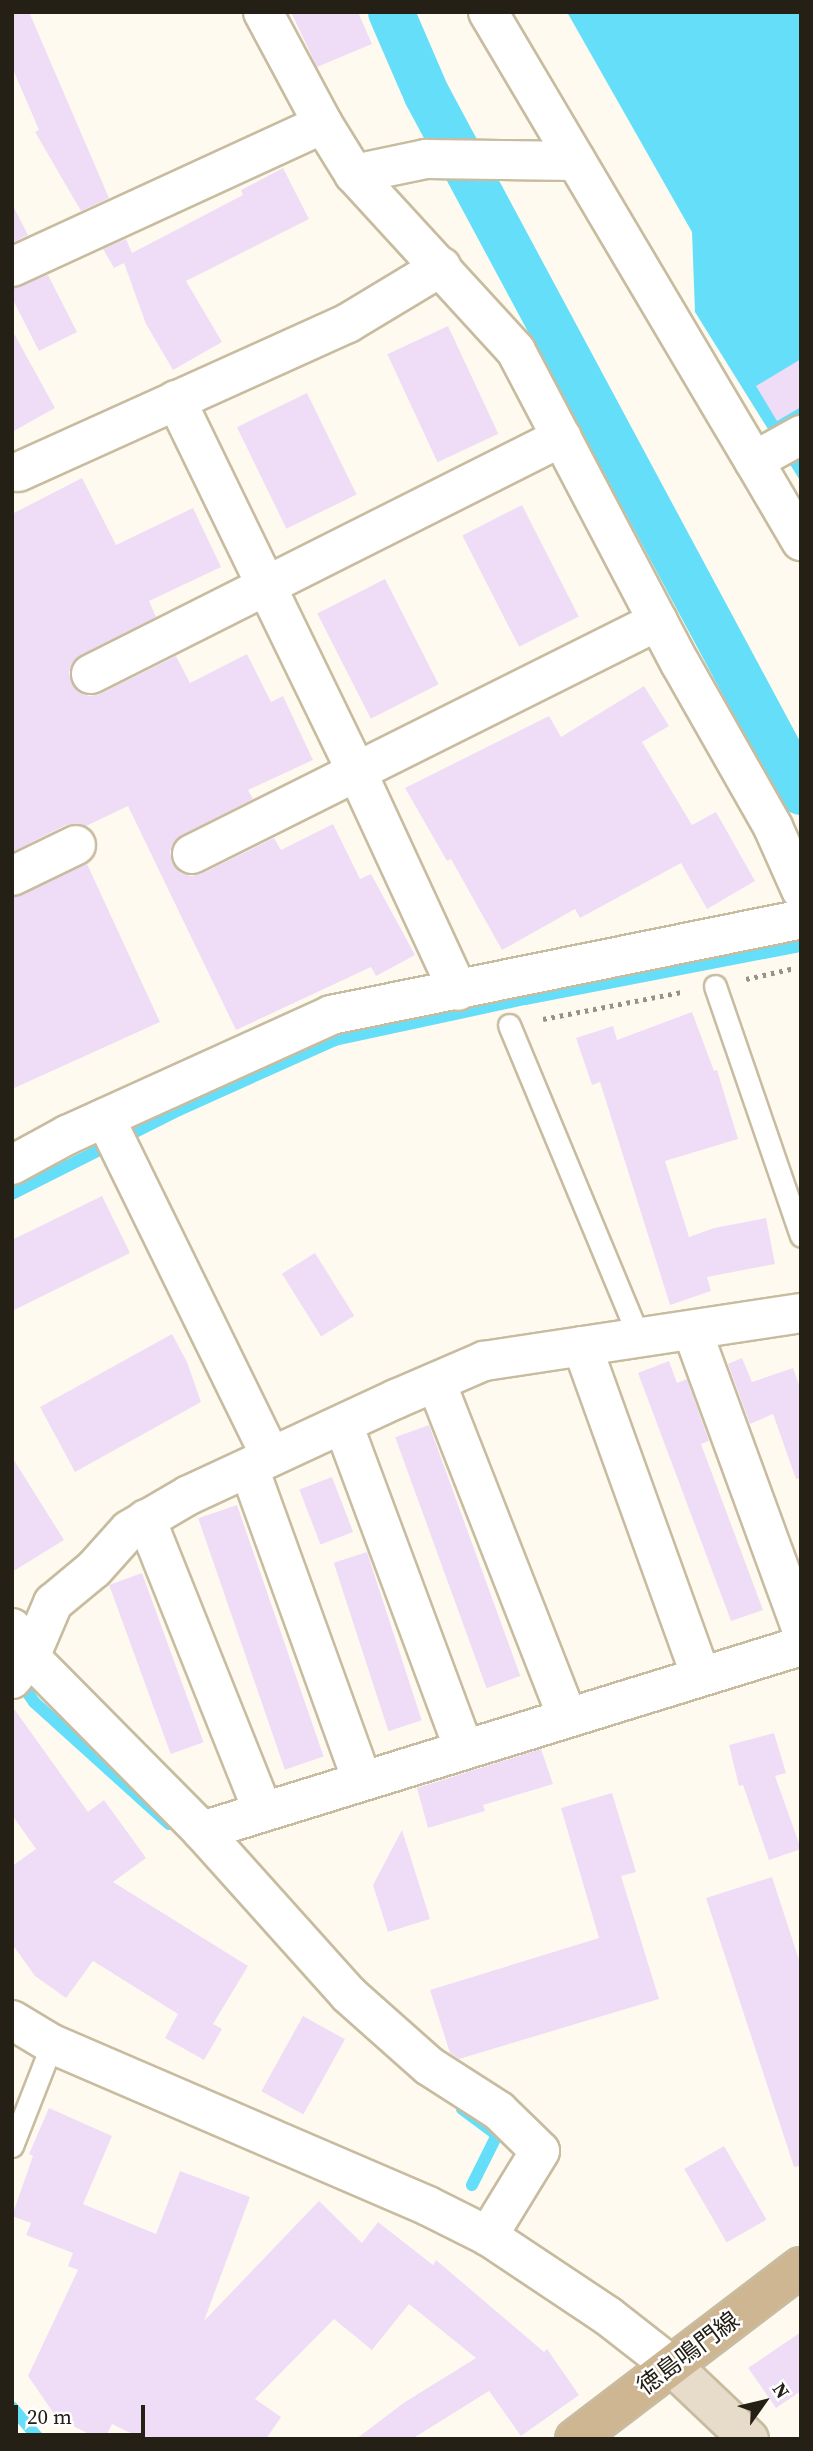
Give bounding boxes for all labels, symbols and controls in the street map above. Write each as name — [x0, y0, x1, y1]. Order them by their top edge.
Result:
street label: 徳島鳴門線 — [631, 2305, 745, 2401]
north arrow — [729, 2367, 799, 2437]
text: N — [767, 2377, 796, 2403]
scale bar — [18, 2392, 149, 2436]
text: 20 m — [27, 2402, 72, 2431]

